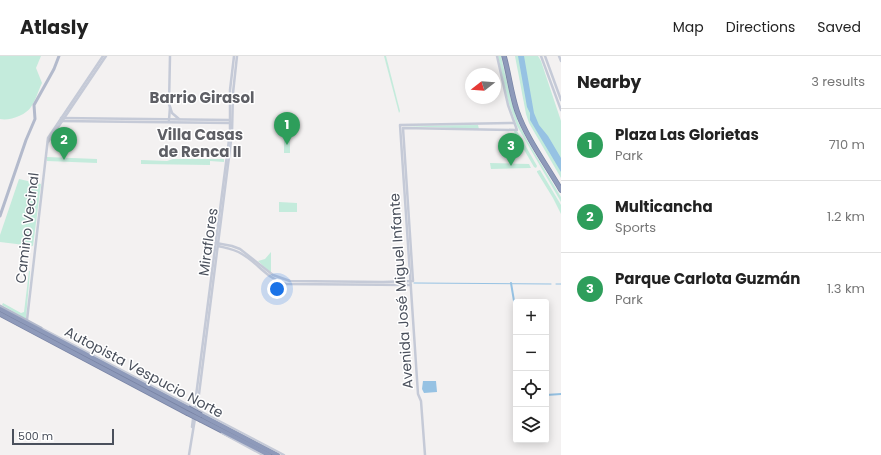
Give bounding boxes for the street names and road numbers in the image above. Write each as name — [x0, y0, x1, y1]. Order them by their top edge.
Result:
street label: Camino Vecinal — [10, 171, 44, 285]
street label: Avenida José Miguel Infante — [384, 192, 418, 390]
street label: Miraflores — [193, 207, 223, 277]
street label: Autopista Vespucio Norte — [61, 322, 227, 423]

